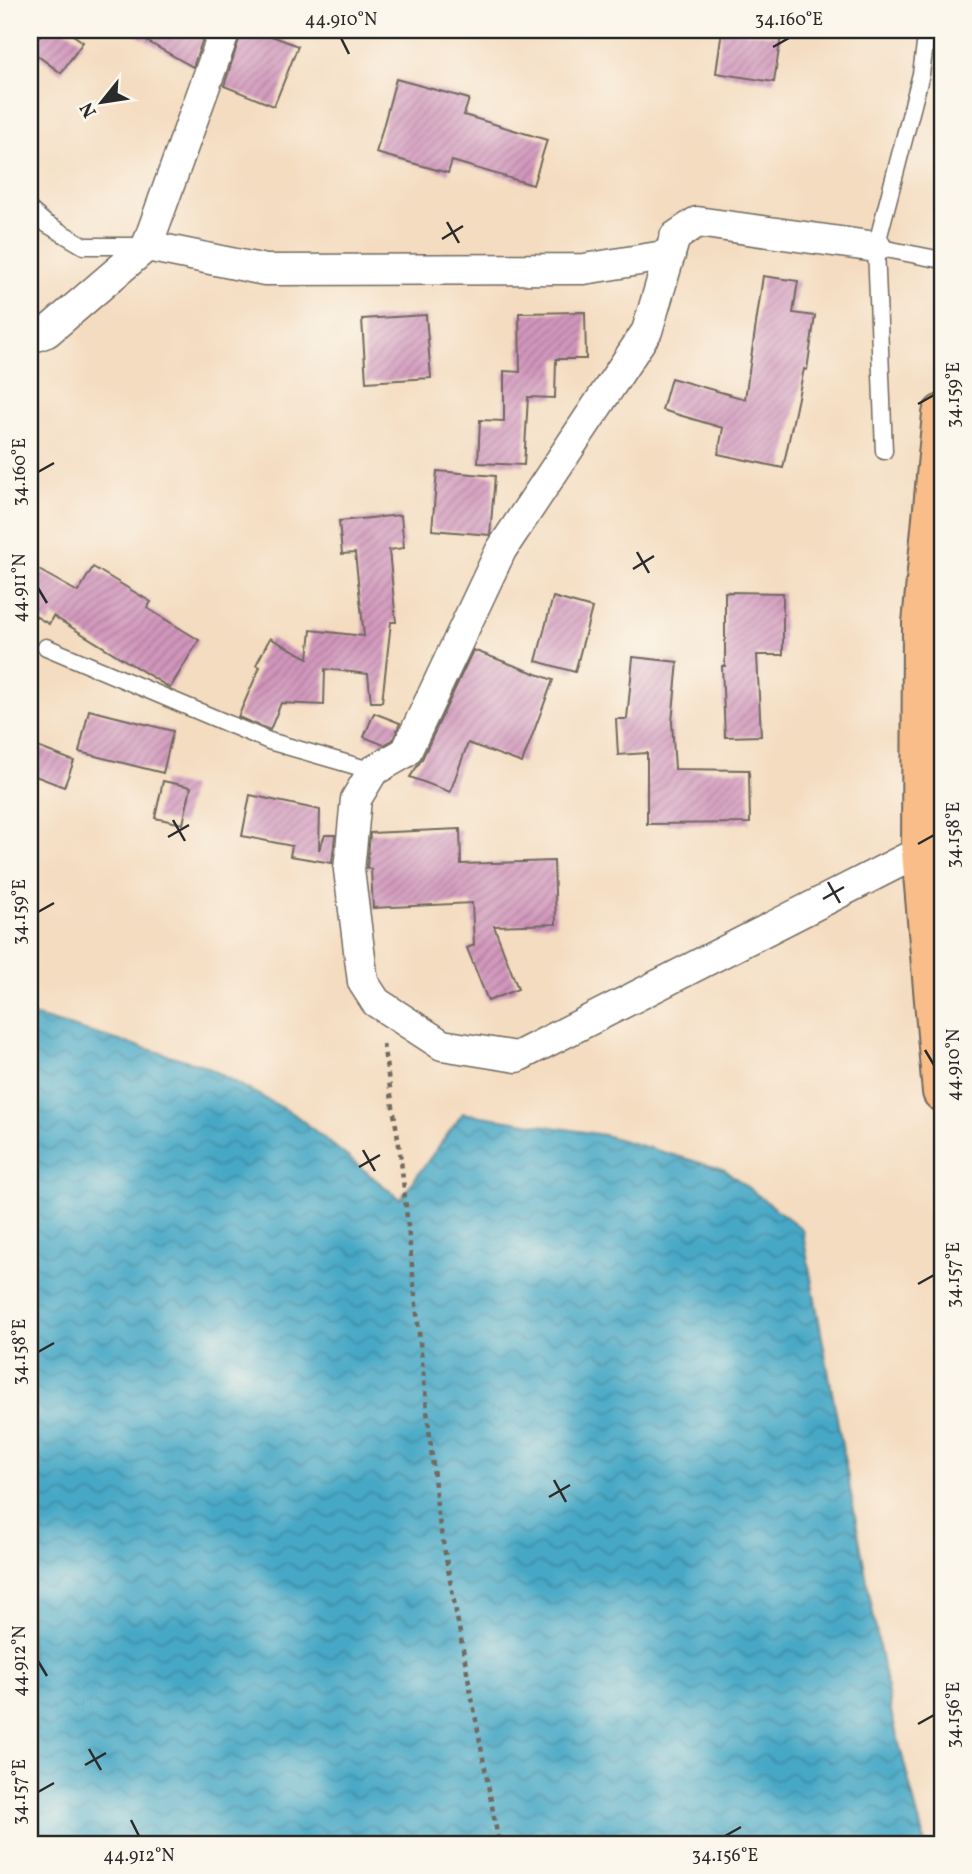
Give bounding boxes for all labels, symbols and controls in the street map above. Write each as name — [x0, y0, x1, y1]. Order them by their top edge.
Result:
text: 44.910°N — [305, 8, 377, 33]
text: 34.160°E — [755, 8, 823, 33]
north arrow — [66, 66, 136, 136]
text: N — [74, 97, 104, 122]
text: 34.159°E — [942, 362, 967, 428]
text: 34.160°E — [8, 438, 33, 506]
text: 44.911°N — [8, 553, 33, 623]
text: 34.158°E — [942, 802, 967, 868]
text: 34.159°E — [8, 879, 33, 945]
text: 44.910°N — [942, 1029, 967, 1101]
text: 34.157°E — [942, 1242, 967, 1308]
text: 34.158°E — [8, 1319, 33, 1385]
text: 44.912°N — [8, 1625, 33, 1697]
text: 34.156°E — [942, 1682, 967, 1748]
text: 34.157°E — [8, 1759, 33, 1825]
text: 44.912°N — [103, 1844, 175, 1869]
text: 34.156°E — [692, 1844, 758, 1869]

